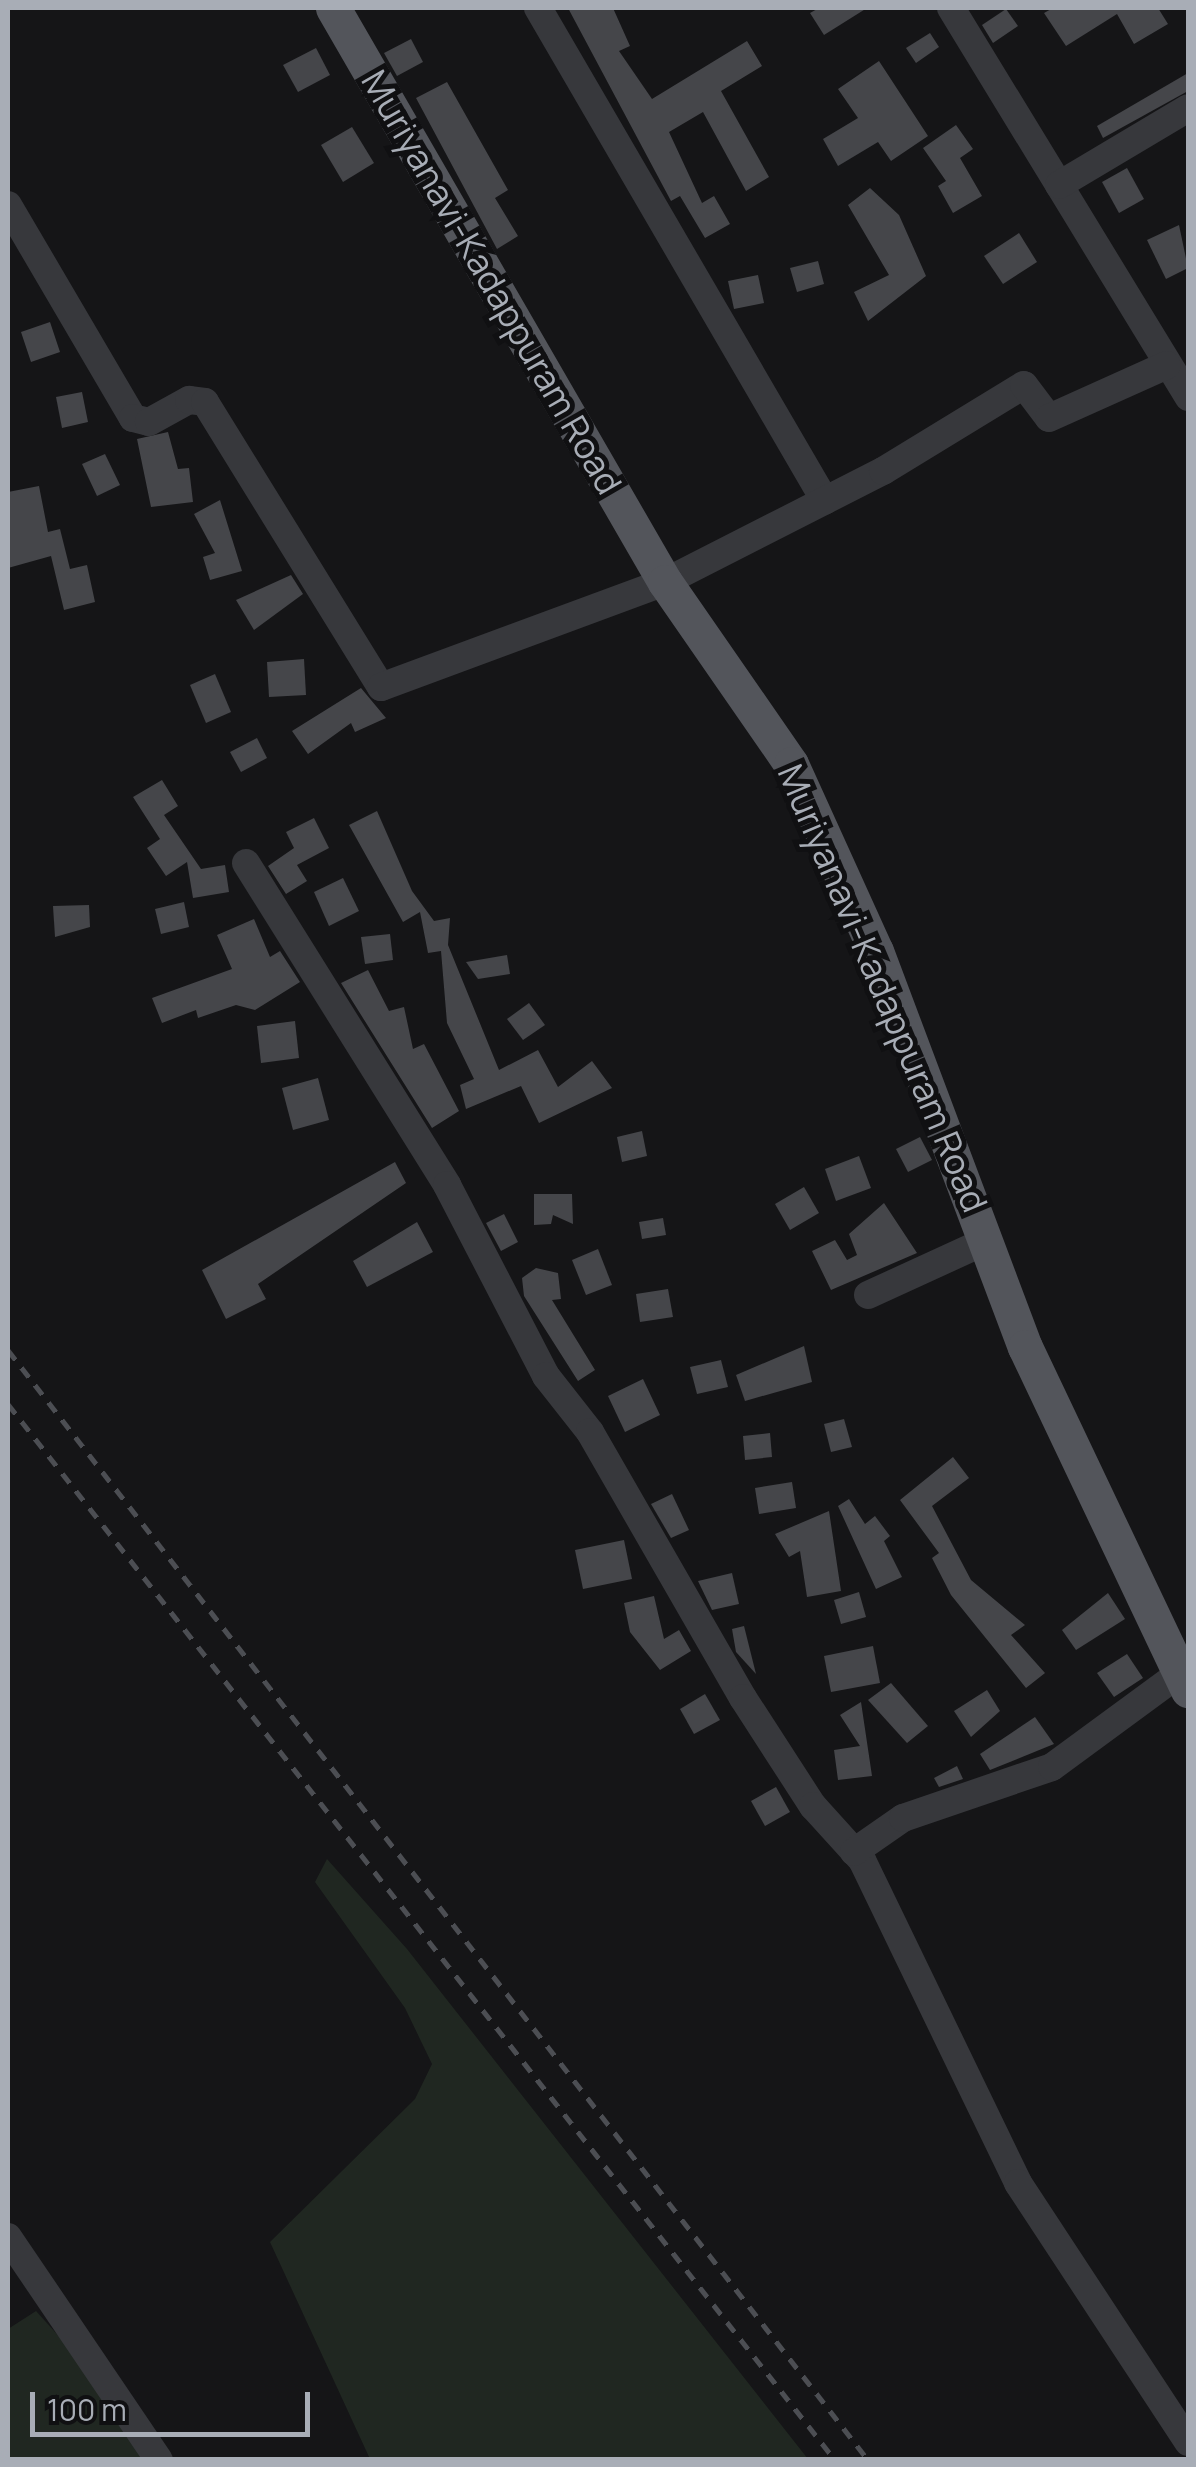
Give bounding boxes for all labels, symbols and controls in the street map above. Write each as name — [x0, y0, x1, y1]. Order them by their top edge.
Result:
street label: Muriyanavi-Kadappuram Road — [353, 63, 631, 501]
street label: Muriyanavi-Kadappuram Road — [770, 758, 996, 1218]
scale bar — [35, 2372, 315, 2434]
text: 100 m — [47, 2389, 127, 2430]

